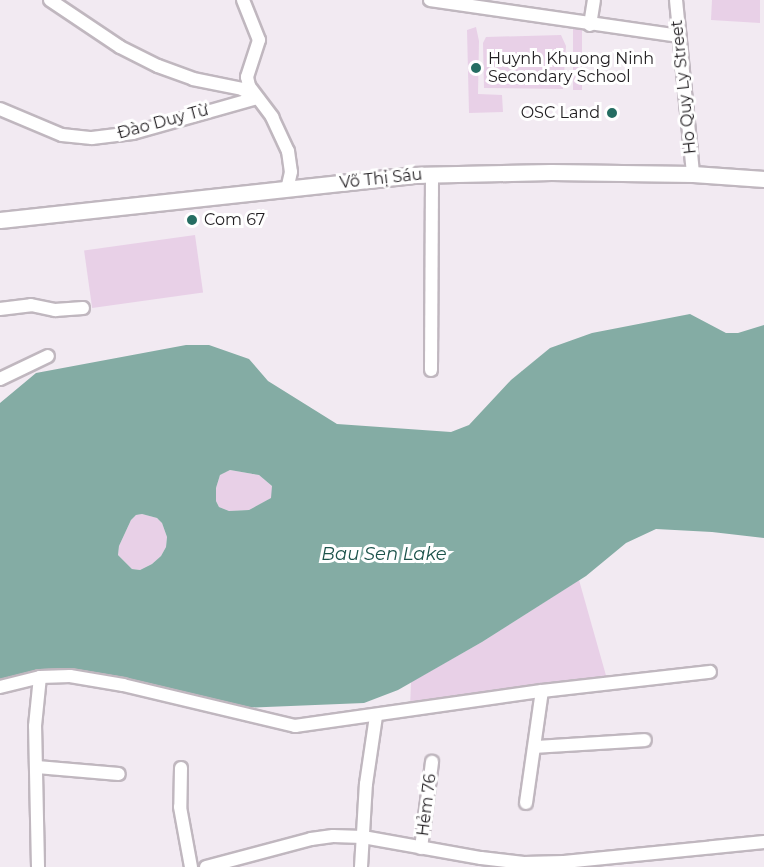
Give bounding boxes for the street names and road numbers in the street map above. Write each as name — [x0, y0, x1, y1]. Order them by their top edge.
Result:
street label: Ho Quy Ly Street — [667, 19, 701, 155]
street label: Đào Duy Từ — [115, 101, 211, 143]
street label: Võ Thị Sáu — [339, 165, 423, 193]
street label: Hẻm 76 — [414, 773, 440, 837]

